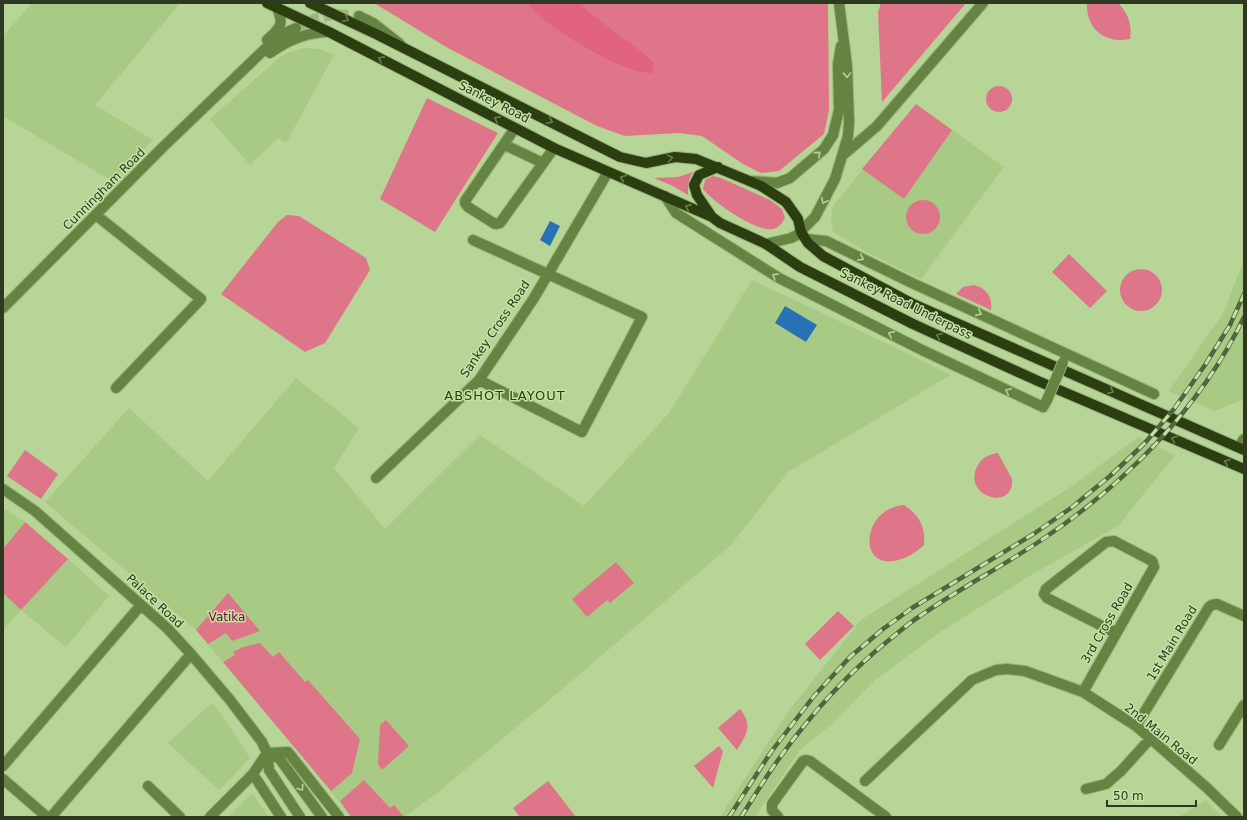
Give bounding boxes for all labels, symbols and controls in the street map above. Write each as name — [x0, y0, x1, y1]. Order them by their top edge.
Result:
one-way arrow — [341, 14, 349, 22]
one-way arrow — [378, 56, 385, 64]
one-way arrow — [843, 72, 851, 78]
street label: Sankey Road — [456, 78, 532, 126]
one-way arrow — [493, 116, 501, 123]
one-way arrow — [545, 117, 553, 124]
street label: Cunningham Road — [60, 145, 148, 233]
one-way arrow — [814, 152, 821, 159]
one-way arrow — [667, 154, 673, 163]
one-way arrow — [620, 175, 628, 183]
one-way arrow — [821, 196, 829, 204]
one-way arrow — [685, 203, 692, 211]
one-way arrow — [857, 253, 865, 261]
street label: Sankey Road Underpass — [838, 266, 974, 342]
one-way arrow — [772, 273, 779, 280]
street label: Sankey Cross Road — [457, 278, 533, 380]
one-way arrow — [974, 308, 982, 316]
one-way arrow — [888, 332, 895, 339]
one-way arrow — [936, 333, 944, 341]
one-way arrow — [1107, 386, 1115, 394]
district label: ABSHOT LAYOUT — [444, 388, 566, 403]
one-way arrow — [1005, 388, 1012, 396]
one-way arrow — [1171, 436, 1178, 444]
one-way arrow — [1223, 459, 1230, 467]
street label: Palace Road — [124, 571, 186, 631]
street label: 3rd Cross Road — [1078, 580, 1136, 666]
street label: 1st Main Road — [1144, 603, 1200, 683]
park label: Vatika — [209, 610, 245, 624]
street label: 2nd Main Road — [1122, 700, 1200, 768]
scale bar — [1107, 782, 1196, 808]
one-way arrow — [296, 783, 303, 790]
text: 50 m — [1113, 789, 1144, 803]

